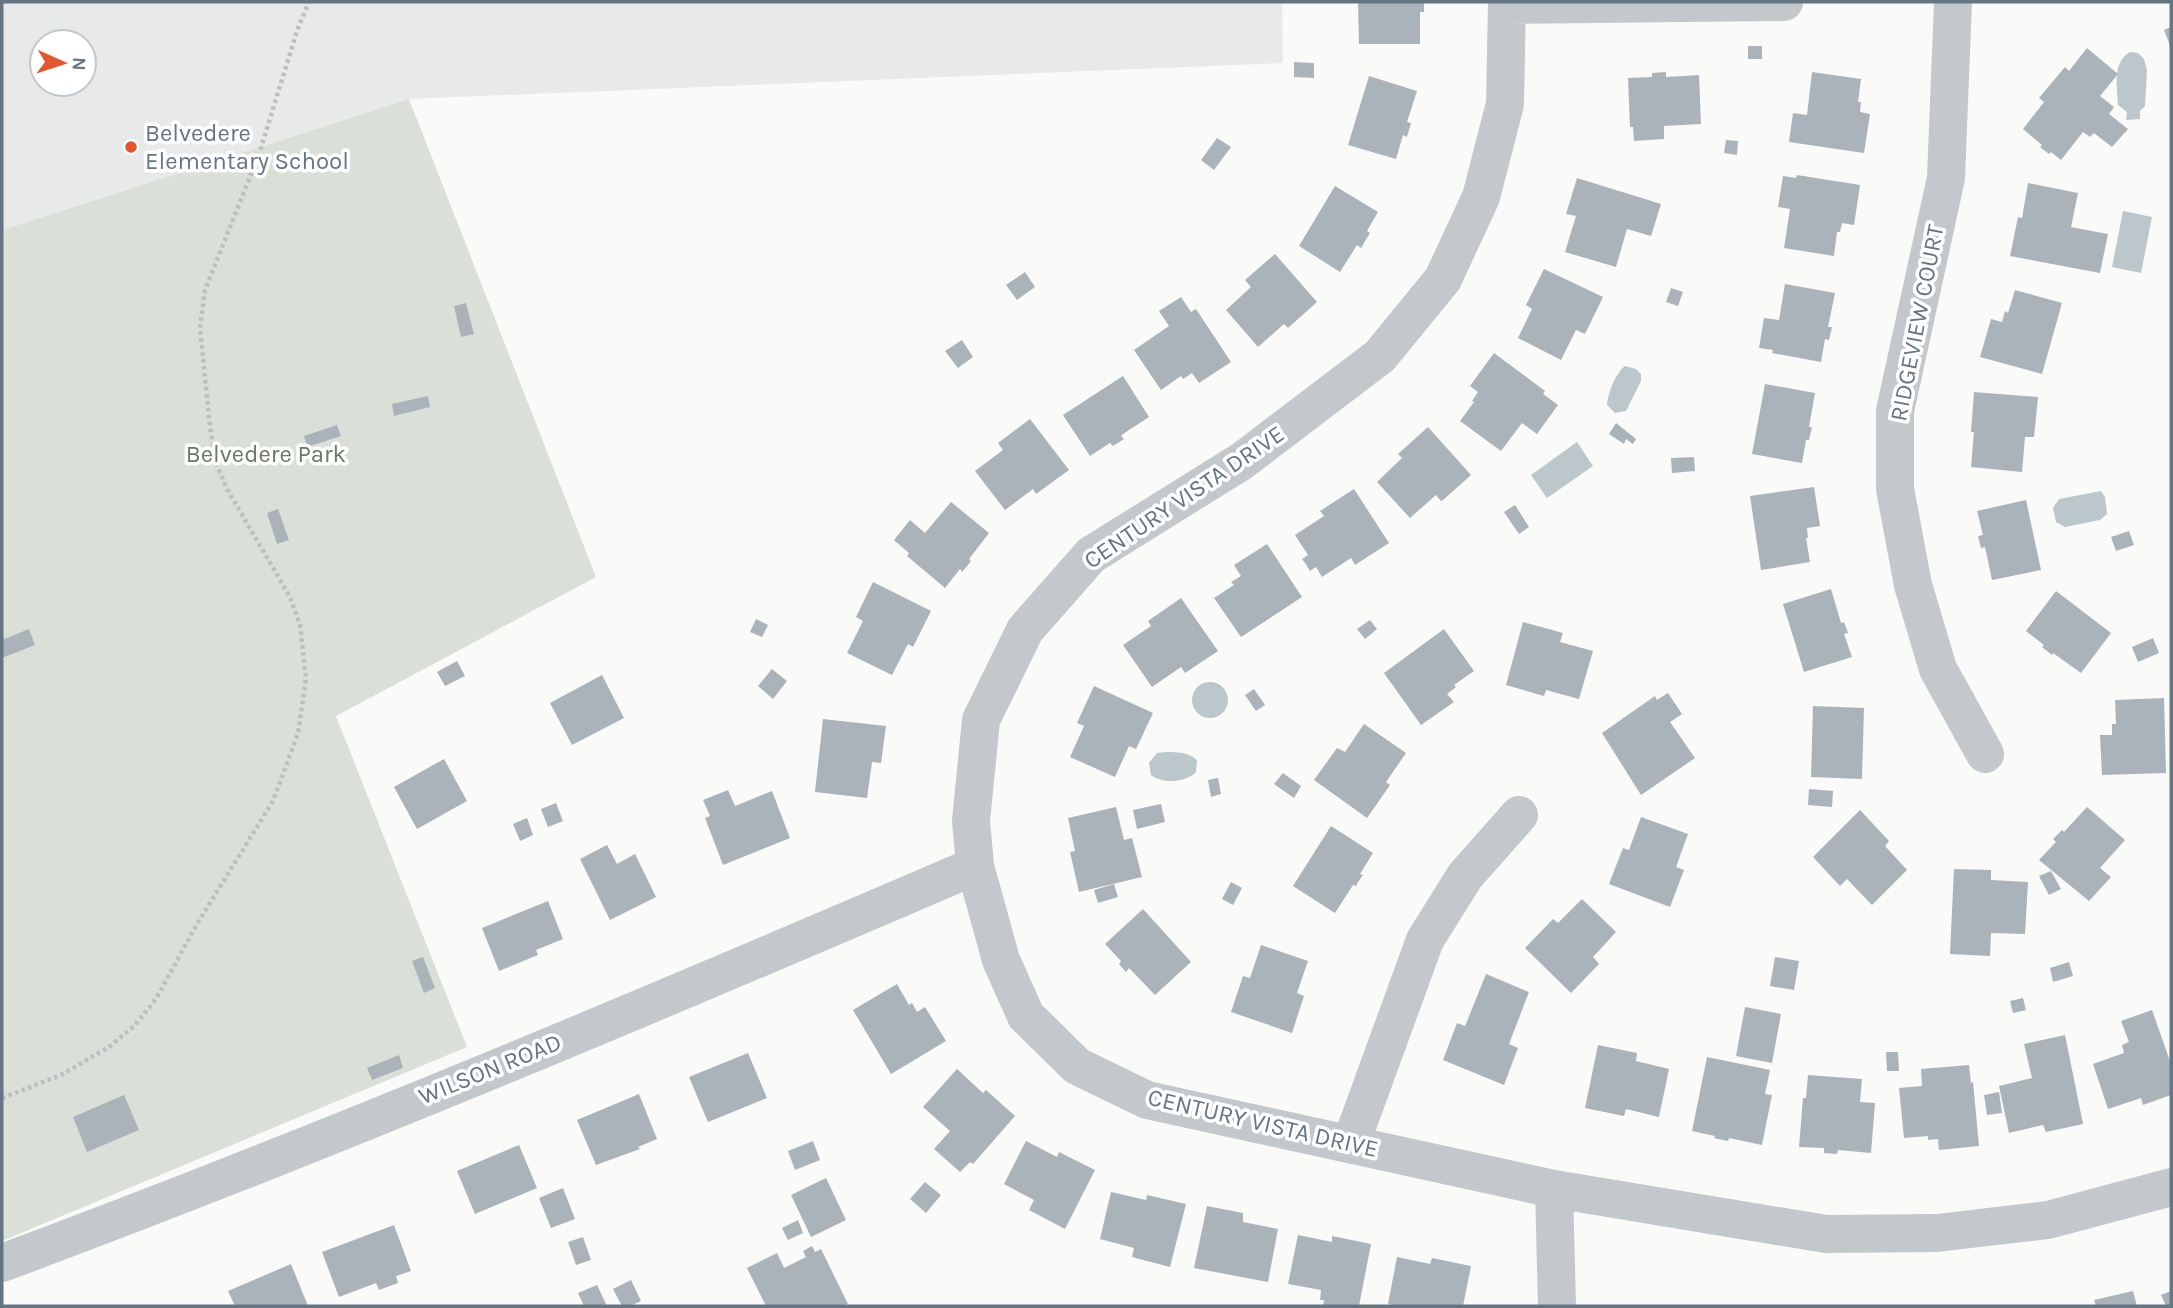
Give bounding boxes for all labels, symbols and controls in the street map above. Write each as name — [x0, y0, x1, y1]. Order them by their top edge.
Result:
north arrow — [28, 28, 98, 98]
text: N — [68, 56, 90, 71]
place label: Belvedere Elementary School — [145, 119, 349, 175]
marker: Belvedere Elementary School — [123, 139, 139, 155]
street label: RIDGEVIEW COURT — [1884, 222, 1950, 424]
street label: CENTURY VISTA DRIVE — [1079, 420, 1289, 574]
park label: Belvedere Park — [186, 440, 346, 468]
street label: WILSON ROAD — [415, 1028, 565, 1110]
street label: CENTURY VISTA DRIVE — [1145, 1083, 1381, 1163]

